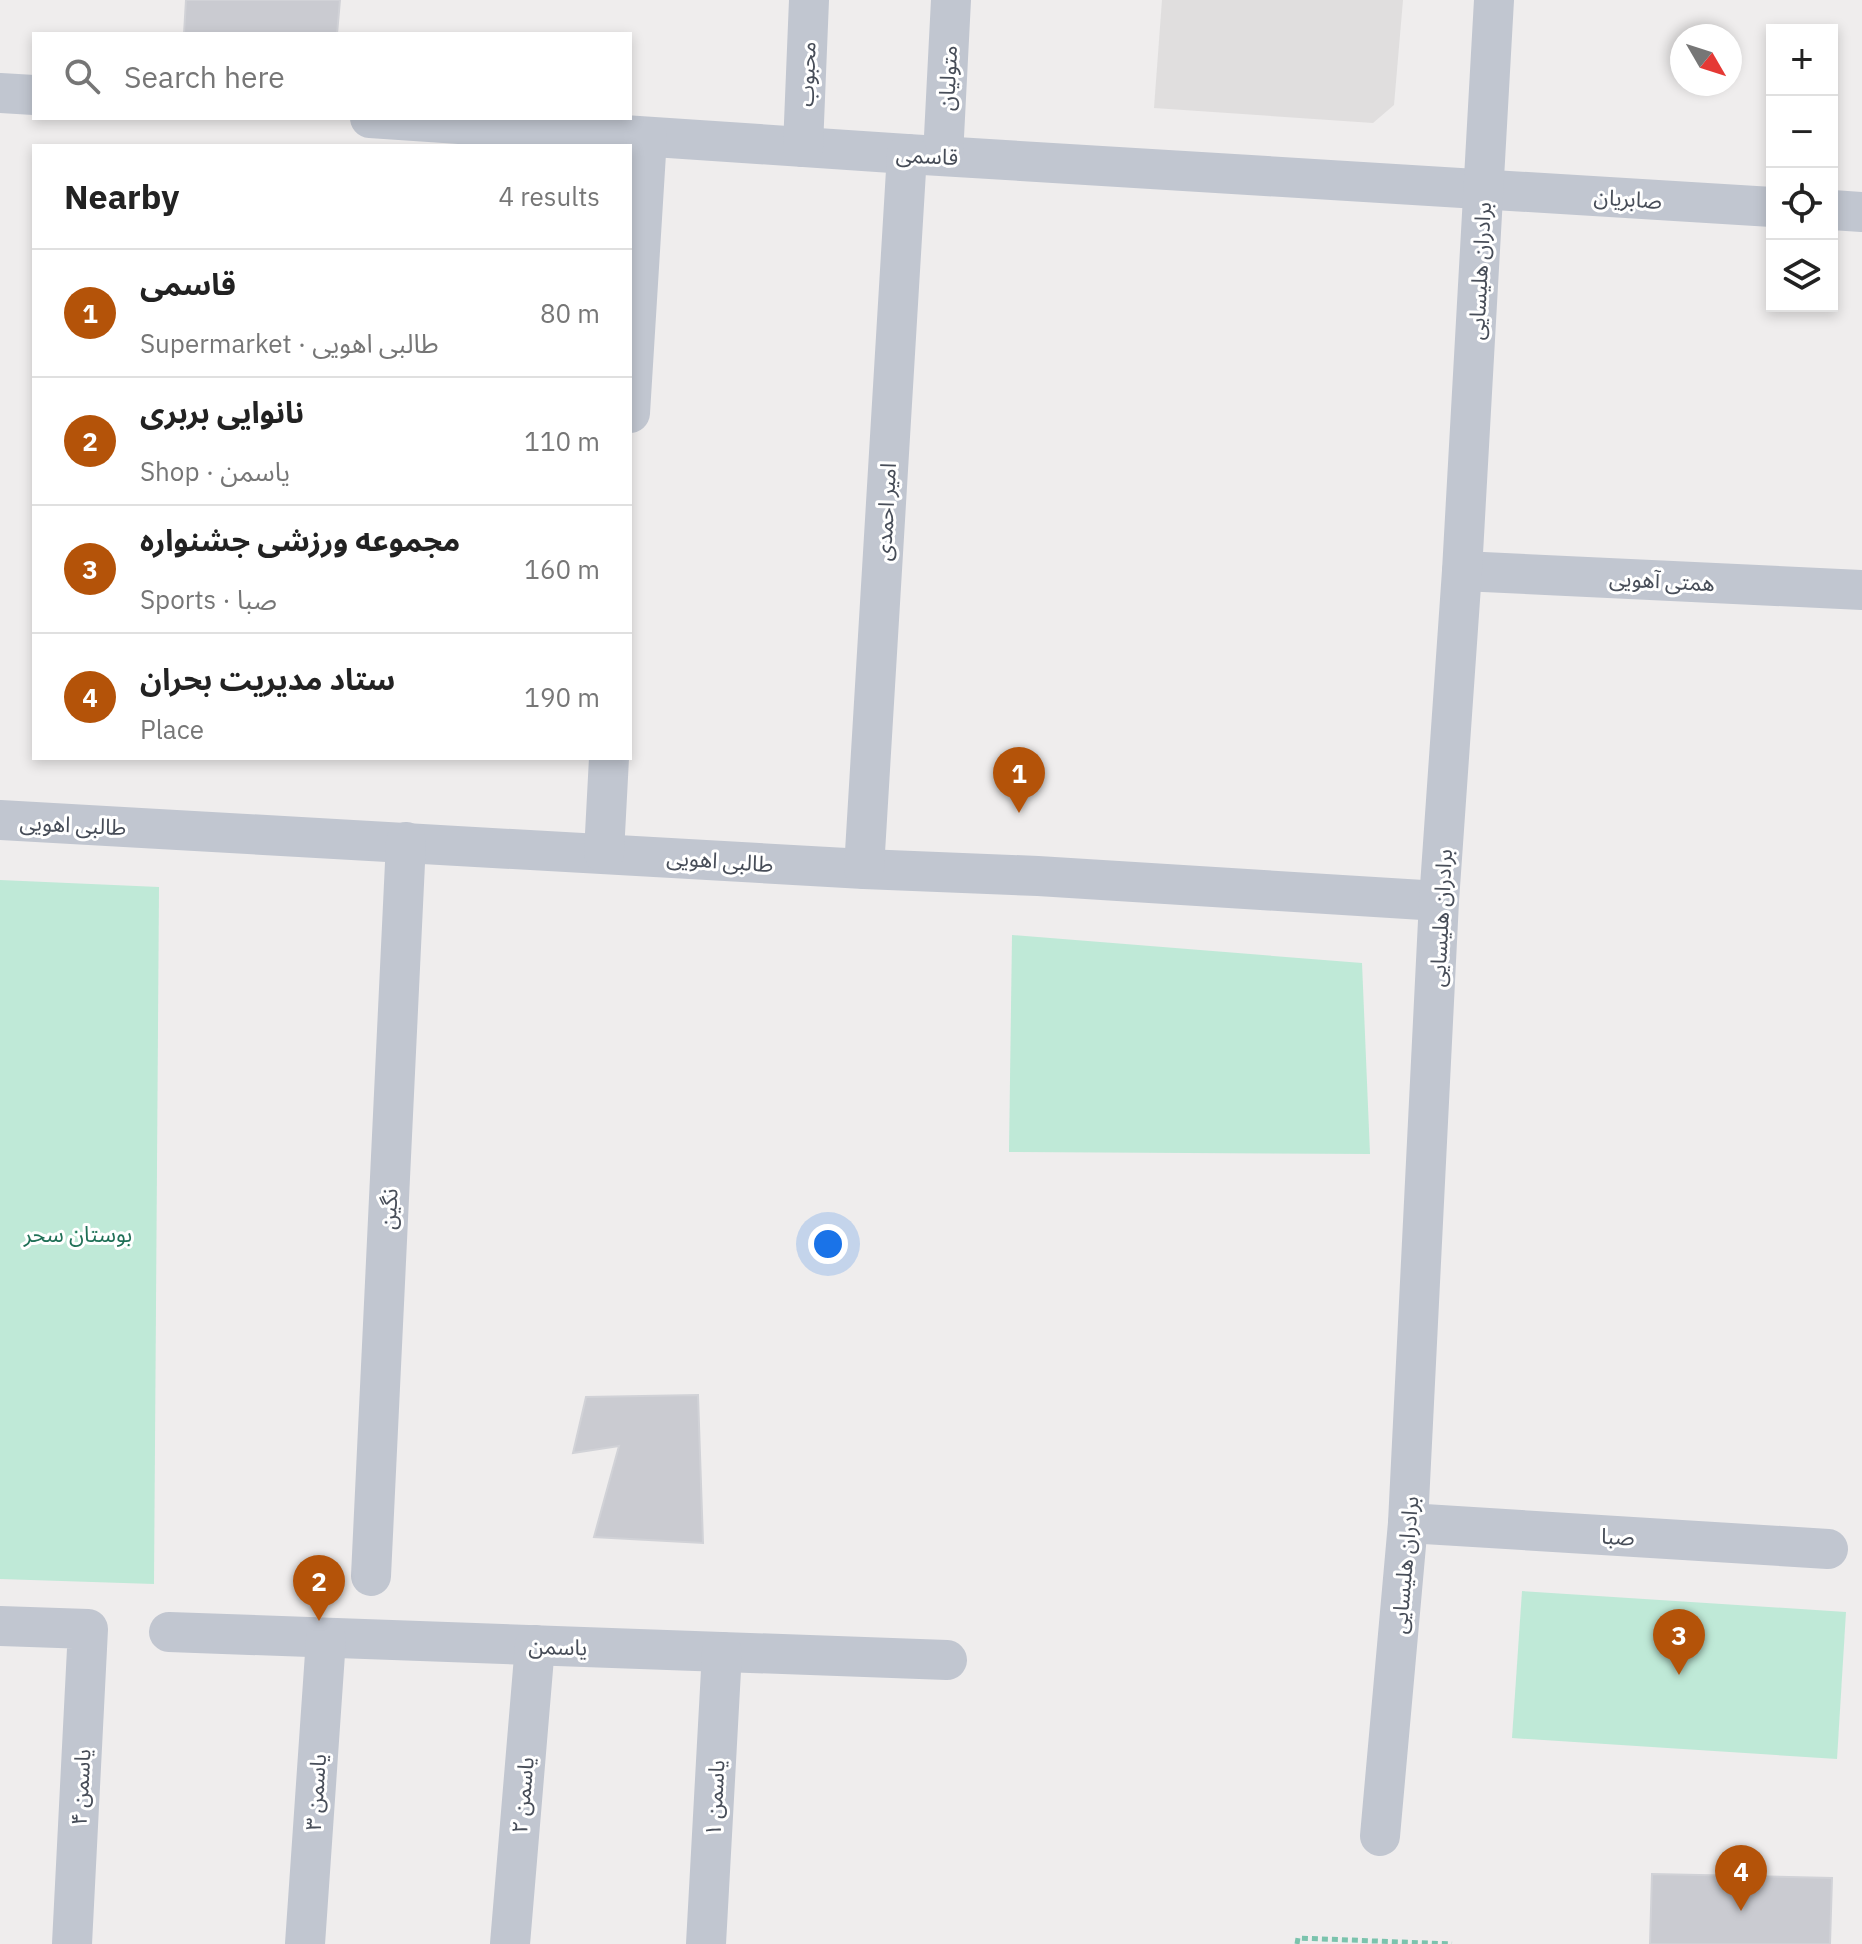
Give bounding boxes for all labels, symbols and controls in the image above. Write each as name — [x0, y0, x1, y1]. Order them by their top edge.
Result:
north arrow — [1670, 24, 1742, 96]
map controls — [1766, 24, 1838, 312]
button: + — [1766, 24, 1838, 96]
search box — [32, 32, 632, 120]
street label: محبوب — [790, 41, 822, 107]
street label: متولیان — [931, 45, 963, 111]
icon: search — [60, 54, 104, 98]
text: Search here — [124, 57, 285, 96]
button: − — [1766, 96, 1838, 168]
street label: قاسمی — [895, 139, 959, 171]
button: locate — [1766, 168, 1838, 240]
text: Nearby — [64, 174, 179, 218]
text: 4 results — [498, 179, 600, 213]
street label: صابریان — [1593, 181, 1663, 215]
street label: برادران هلیسایی — [1461, 201, 1497, 341]
button: layers — [1766, 240, 1838, 312]
text: قاسمی — [140, 264, 236, 303]
text: 1 — [82, 296, 98, 330]
text: 80 m — [540, 296, 600, 330]
text: Supermarket · طالبی اهویی — [140, 326, 439, 360]
text: نانوایی بربری — [140, 392, 304, 431]
text: 2 — [82, 424, 98, 458]
text: 110 m — [524, 424, 600, 458]
text: Shop · یاسمن — [140, 454, 290, 488]
street label: امیر احمدی — [868, 462, 902, 562]
text: مجموعه ورزشی جشنواره — [140, 520, 460, 559]
text: 3 — [82, 552, 98, 586]
text: 160 m — [524, 552, 600, 586]
street label: همتی آهویی — [1608, 563, 1716, 597]
text: Sports · صبا — [140, 582, 277, 616]
text: ستاد مدیریت بحران — [140, 659, 395, 698]
text: 4 — [82, 680, 98, 714]
text: 190 m — [524, 680, 600, 714]
text: Place — [140, 712, 204, 746]
pin: 1 — [993, 747, 1045, 813]
street label: طالبی اهویی — [19, 807, 127, 841]
street label: طالبی اهویی — [666, 842, 774, 878]
street label: برادران هلیسایی — [1422, 848, 1458, 988]
street label: نگین — [372, 1188, 404, 1230]
park label: بوستان سحر — [23, 1219, 132, 1248]
your location — [808, 1224, 848, 1264]
street label: برادران هلیسایی — [1384, 1495, 1424, 1635]
street label: صبا — [1600, 1521, 1636, 1551]
pin: 2 — [293, 1555, 345, 1621]
pin: 3 — [1653, 1609, 1705, 1675]
street label: یاسمن — [528, 1630, 588, 1662]
street label: یاسمن ۴ — [64, 1748, 96, 1826]
street label: یاسمن ۳ — [298, 1753, 332, 1831]
street label: یاسمن ۲ — [504, 1755, 540, 1835]
street label: یاسمن ۱ — [698, 1759, 730, 1837]
pin: 4 — [1715, 1845, 1767, 1911]

